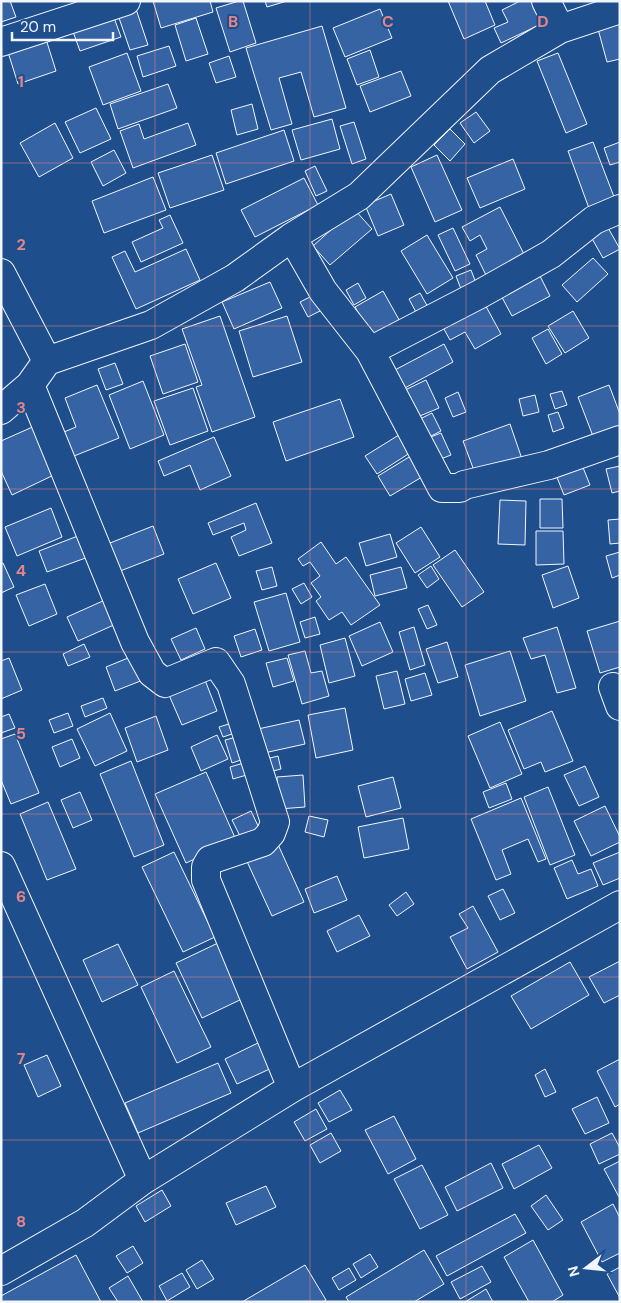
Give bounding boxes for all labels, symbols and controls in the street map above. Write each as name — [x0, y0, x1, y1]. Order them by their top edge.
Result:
scale bar — [12, 10, 114, 42]
text: B — [228, 11, 238, 32]
text: C — [382, 11, 394, 32]
text: D — [537, 11, 549, 32]
text: 20 m — [20, 17, 56, 37]
text: 1 — [18, 71, 24, 92]
text: 2 — [16, 234, 26, 255]
text: 3 — [16, 397, 26, 418]
text: 4 — [16, 560, 26, 581]
text: 5 — [16, 723, 26, 744]
text: 6 — [16, 886, 26, 907]
text: 7 — [17, 1048, 26, 1069]
text: 8 — [16, 1211, 26, 1232]
north arrow — [561, 1243, 611, 1293]
text: N — [563, 1264, 584, 1279]

